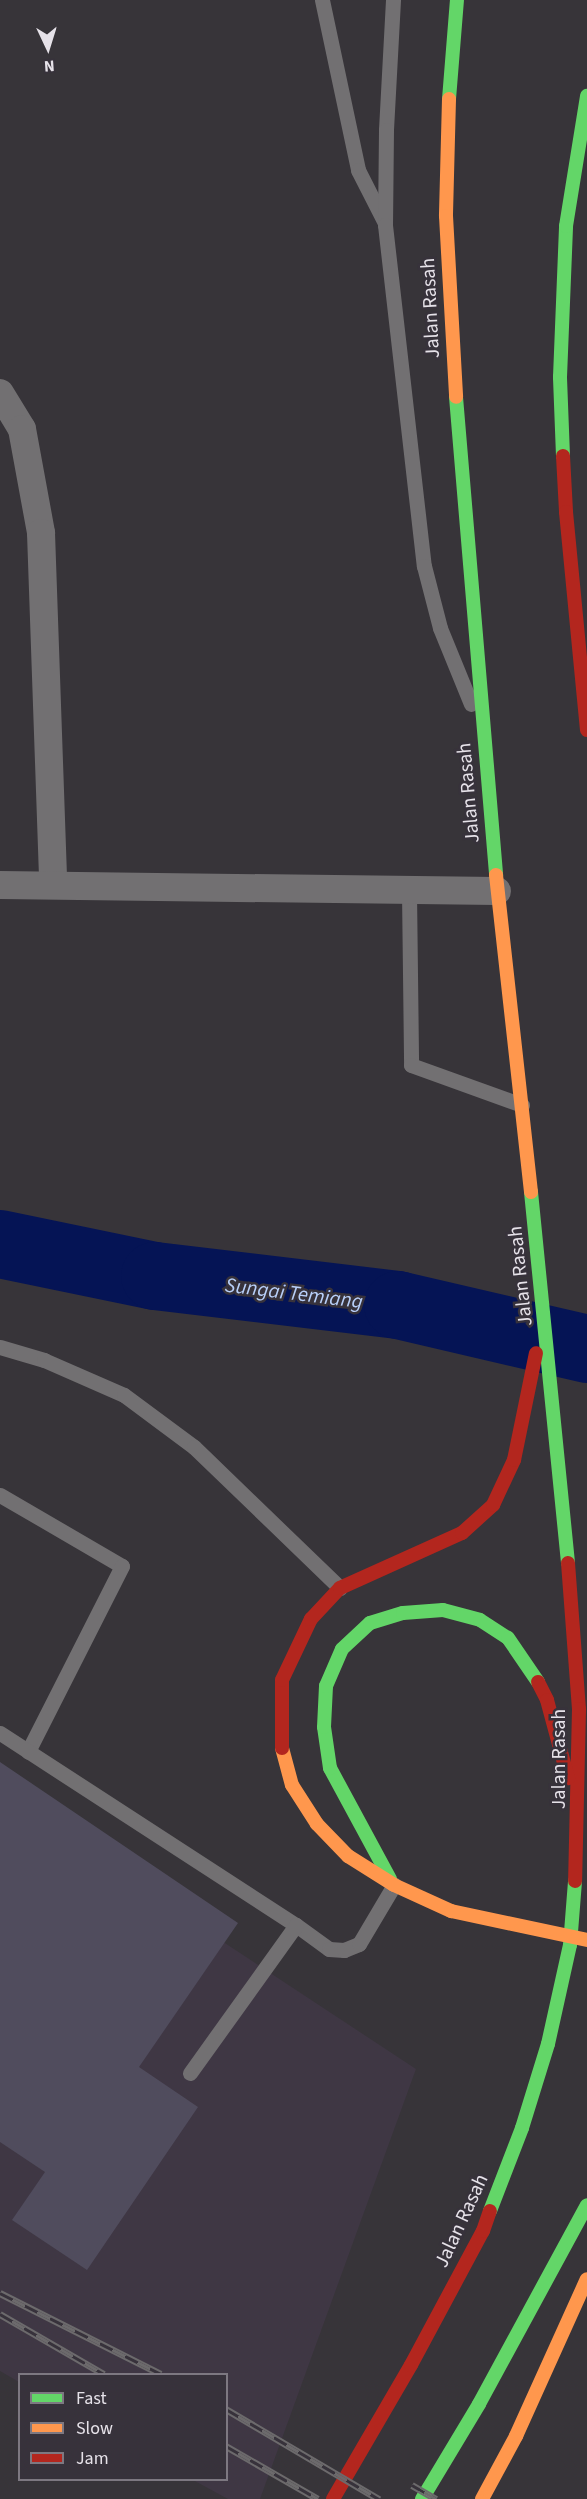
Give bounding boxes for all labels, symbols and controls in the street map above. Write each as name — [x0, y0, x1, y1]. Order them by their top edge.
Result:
north arrow — [18, 18, 78, 78]
text: N — [43, 55, 55, 77]
street label: Jalan Rasah — [416, 257, 446, 359]
street label: Jalan Rasah — [453, 742, 485, 844]
street label: Jalan Rasah — [504, 1225, 538, 1327]
water label: Sungai Temiang — [224, 1272, 364, 1314]
street label: Jalan Rasah — [547, 1709, 571, 1809]
street label: Jalan Rasah — [430, 2170, 494, 2272]
legend — [18, 2373, 228, 2481]
text: Fast — [76, 2386, 107, 2411]
text: Slow — [76, 2416, 113, 2441]
text: Jam — [76, 2446, 109, 2471]

